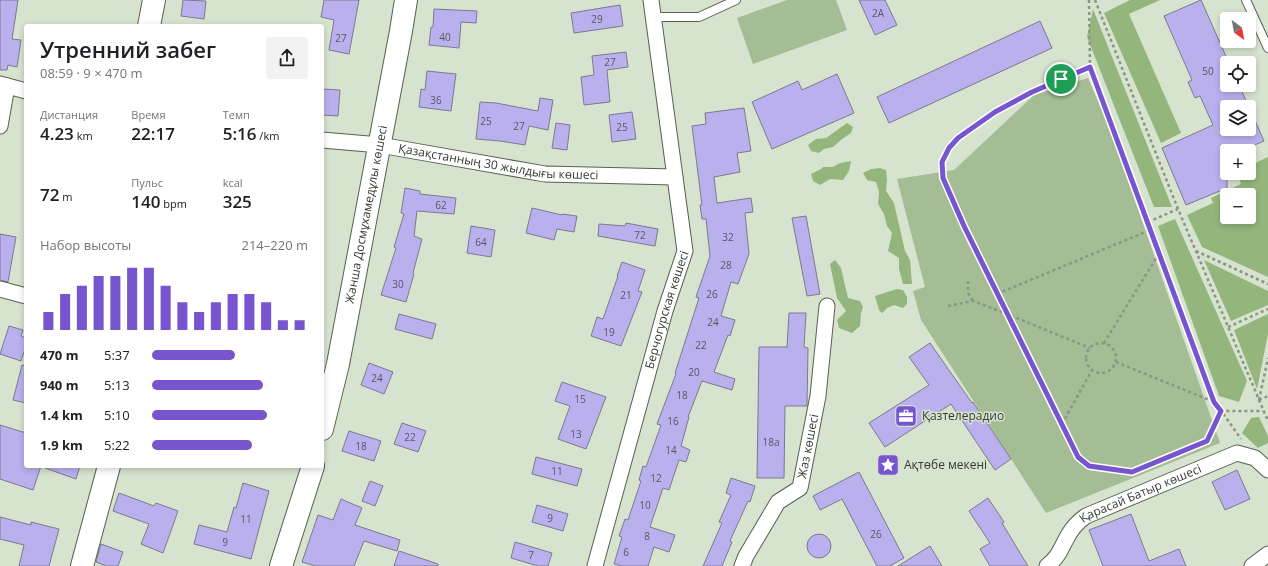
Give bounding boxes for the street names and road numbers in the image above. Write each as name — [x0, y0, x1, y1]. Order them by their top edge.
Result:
street label: Жанша Досмұхамедұлы көшесі — [341, 124, 391, 305]
street label: Қазақстанның 30 жылдығы көшесі — [397, 139, 599, 183]
street label: Берчогурская көшесі — [641, 249, 692, 371]
street label: Жаз көшесі — [793, 413, 822, 480]
street label: Қарасай Батыр көшесі — [1075, 460, 1204, 526]

